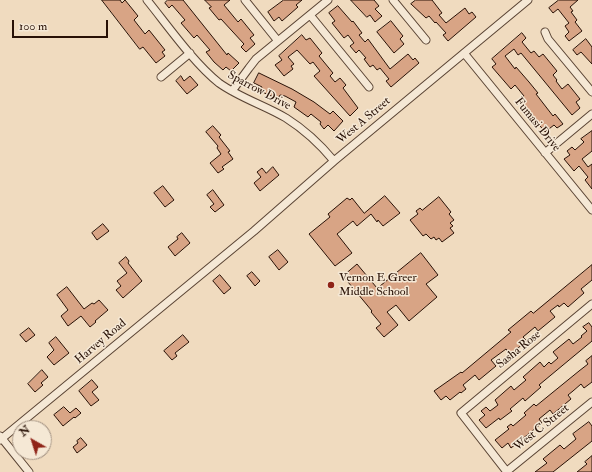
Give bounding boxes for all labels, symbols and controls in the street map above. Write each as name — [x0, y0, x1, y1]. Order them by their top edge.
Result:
scale bar — [14, 12, 110, 38]
text: 100 m — [19, 19, 47, 34]
street label: Sparrow Drive — [225, 68, 293, 114]
street label: West A Street — [334, 94, 394, 148]
street label: Fumasi Drive — [511, 95, 563, 155]
place label: Vernon E Greer Middle School — [339, 271, 417, 299]
marker: Vernon E Greer Middle School — [326, 280, 336, 290]
street label: Harvey Road — [72, 316, 130, 368]
street label: Sasha Rose — [494, 328, 544, 372]
street label: West C Street — [511, 401, 573, 455]
north arrow — [12, 420, 52, 460]
text: N — [17, 423, 33, 439]

